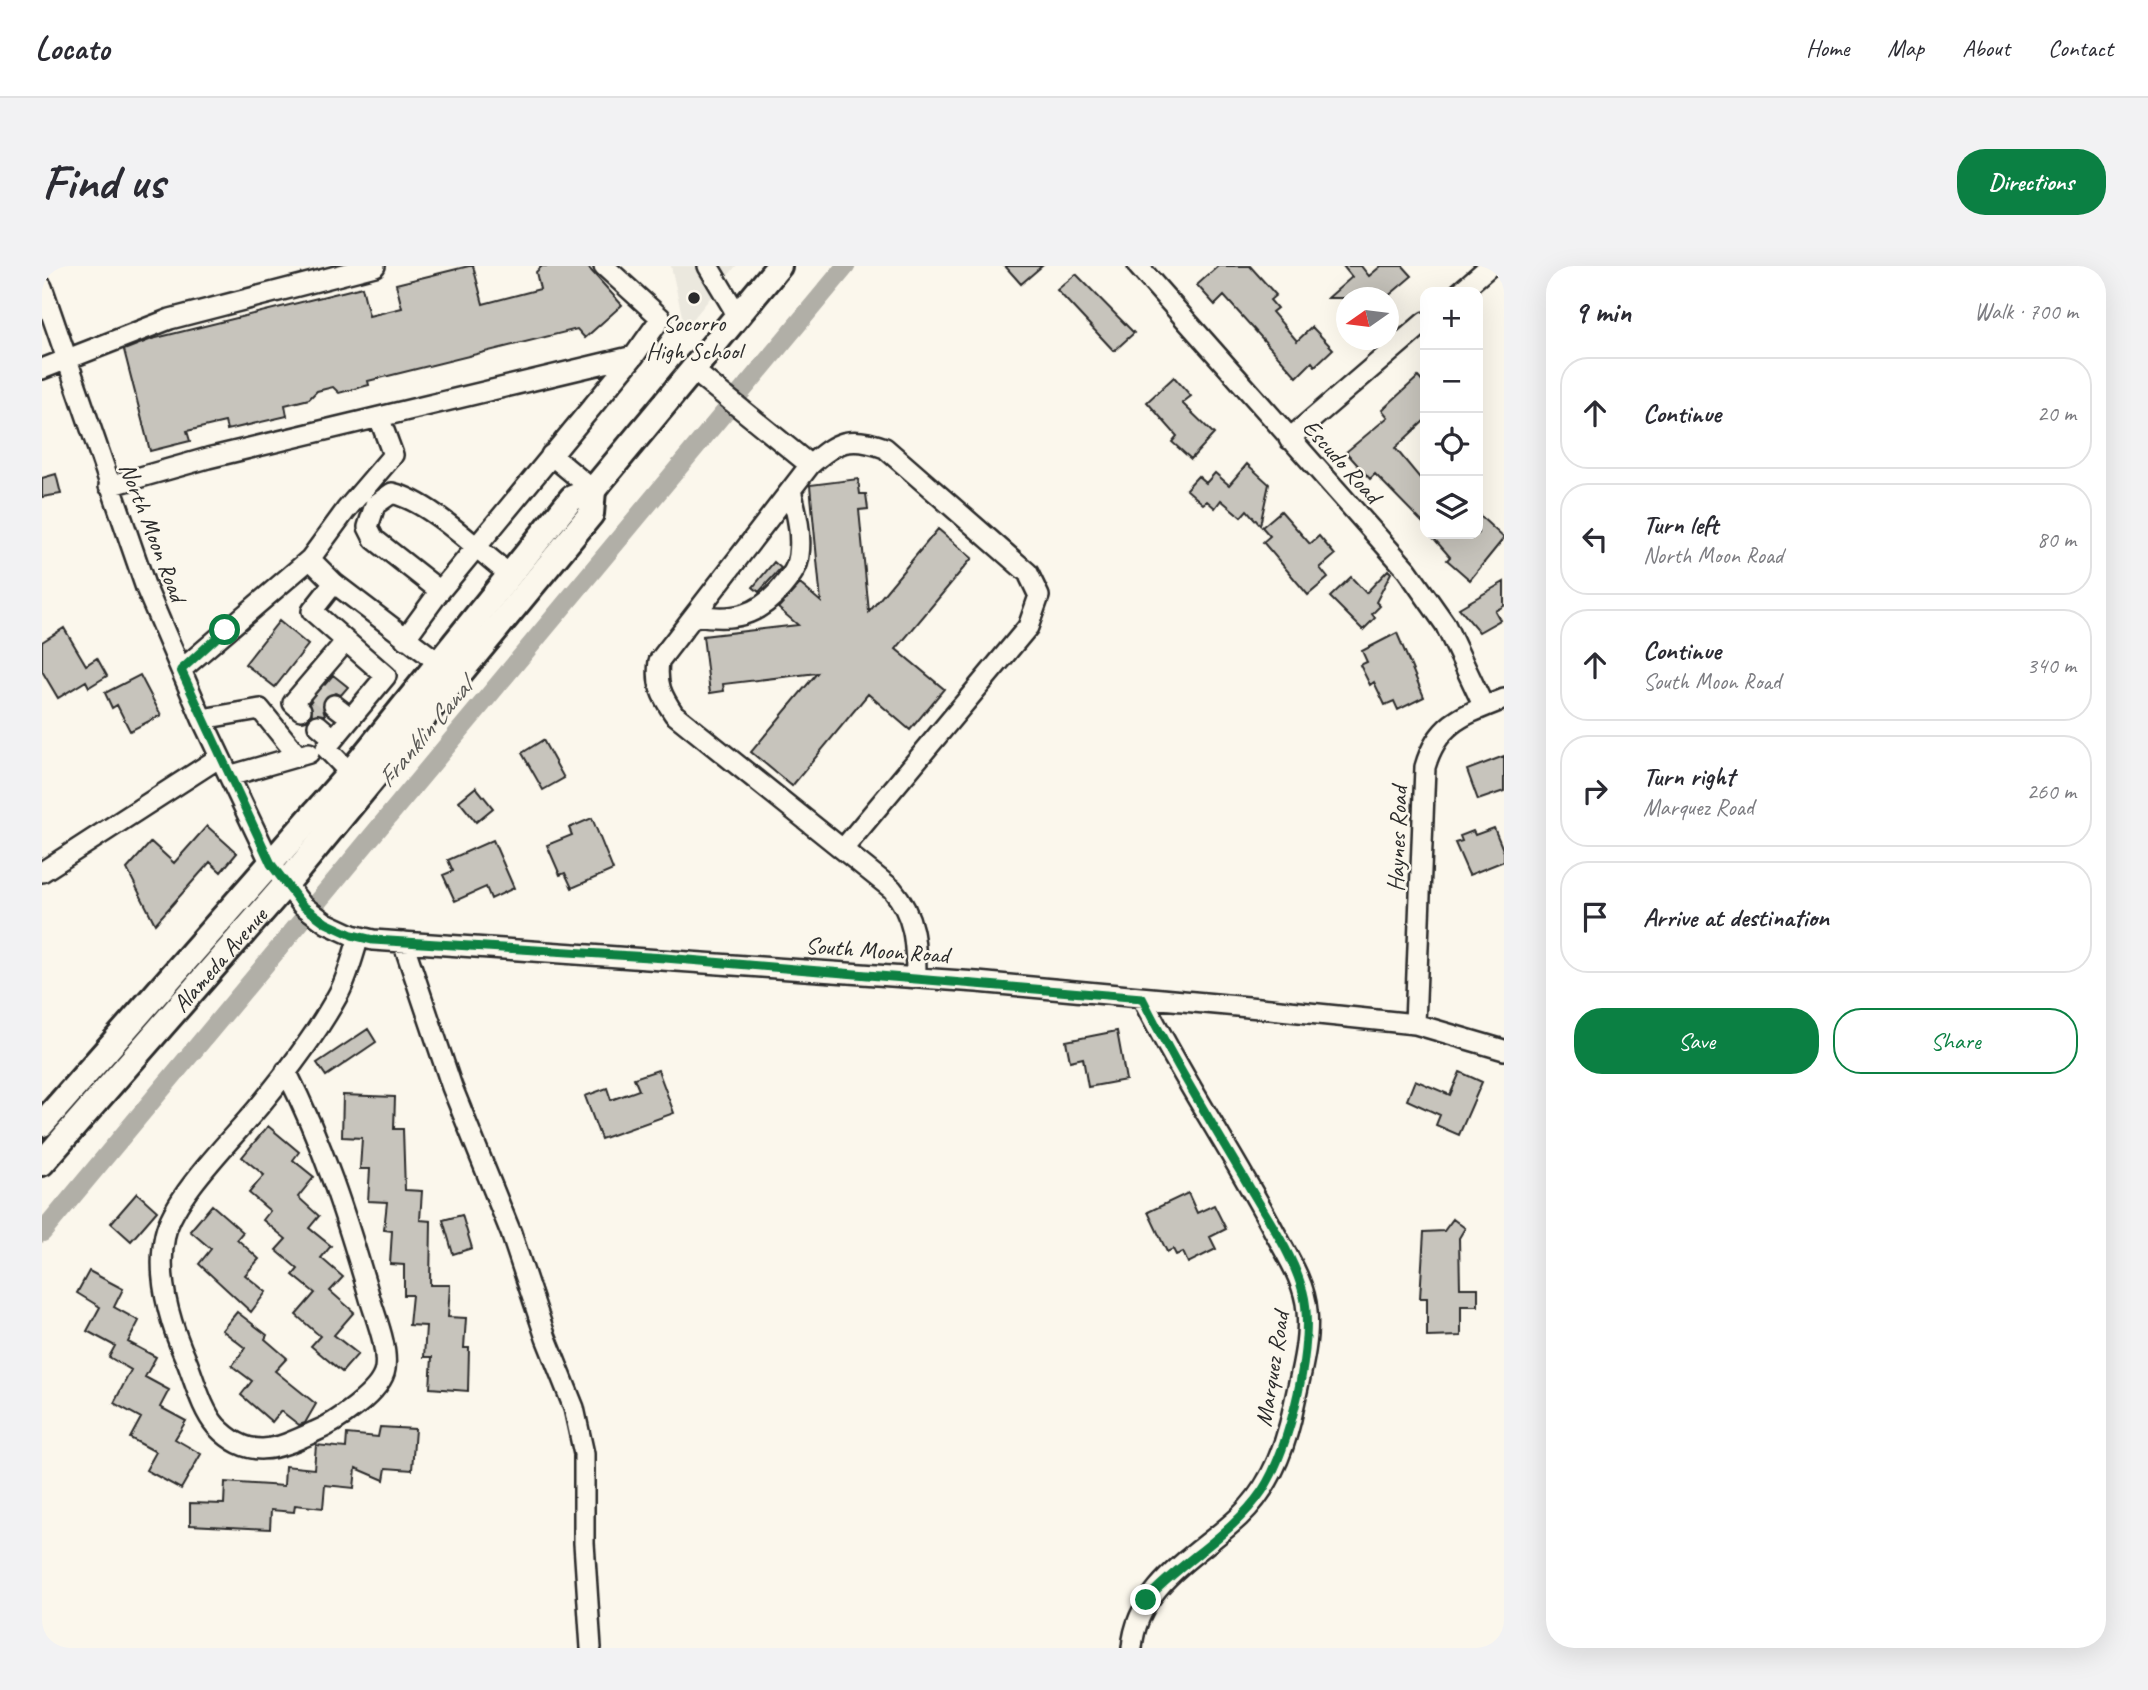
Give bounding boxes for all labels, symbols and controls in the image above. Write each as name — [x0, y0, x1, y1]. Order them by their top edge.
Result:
text: Locato — [35, 27, 109, 69]
text: Home — [1806, 33, 1849, 63]
text: Map — [1887, 33, 1924, 63]
text: About — [1962, 33, 2010, 63]
text: Contact — [2048, 33, 2113, 63]
button: Directions — [1957, 149, 2106, 215]
text: Find us — [42, 151, 164, 213]
north arrow — [1336, 287, 1399, 350]
map controls — [1420, 287, 1483, 539]
button: + — [1420, 287, 1483, 350]
marker: Socorro High School — [686, 290, 702, 306]
text: 9 min — [1574, 293, 1631, 331]
text: Walk · 700 m — [1974, 297, 2078, 326]
place label: Socorro High School — [646, 308, 746, 366]
button: − — [1420, 350, 1483, 413]
icon: ahead — [1576, 394, 1614, 432]
text: Continue — [1643, 397, 1721, 430]
text: 20 m — [2037, 399, 2076, 428]
street label: Escudo Road — [1296, 413, 1390, 512]
button: locate — [1420, 413, 1483, 476]
street label: North Moon Road — [113, 458, 194, 609]
button: layers — [1420, 476, 1483, 539]
text: Turn left — [1643, 508, 1718, 541]
icon: left — [1576, 520, 1614, 558]
text: 80 m — [2037, 525, 2076, 554]
text: North Moon Road — [1643, 541, 1783, 570]
route start — [209, 614, 240, 645]
text: Continue — [1643, 634, 1721, 667]
icon: ahead — [1576, 646, 1614, 684]
text: 340 m — [2027, 651, 2076, 680]
water label: Franklin Canal — [370, 666, 485, 794]
text: South Moon Road — [1643, 667, 1781, 696]
text: Turn right — [1643, 760, 1734, 793]
icon: right — [1576, 772, 1614, 810]
text: 260 m — [2027, 777, 2076, 806]
street label: Haynes Road — [1380, 782, 1414, 892]
text: Marquez Road — [1643, 793, 1754, 822]
icon: arrive — [1576, 898, 1614, 936]
street label: Alameda Avenue — [166, 900, 275, 1018]
text: Arrive at destination — [1643, 901, 1829, 934]
street label: South Moon Road — [804, 930, 953, 970]
button: Save — [1574, 1008, 1819, 1074]
button: Share — [1833, 1008, 2078, 1074]
street label: Marquez Road — [1248, 1306, 1296, 1428]
route end — [1130, 1584, 1161, 1615]

